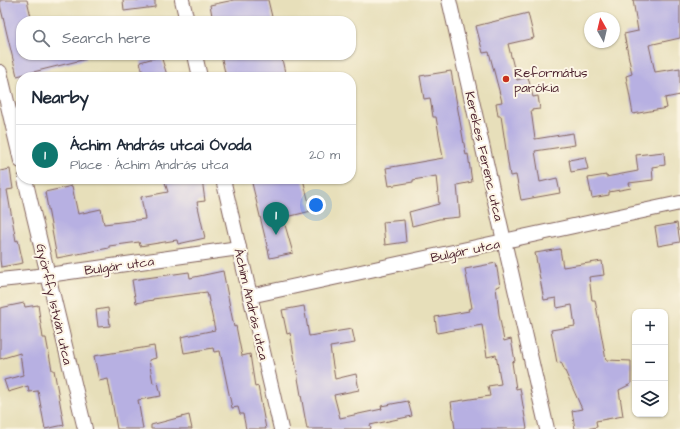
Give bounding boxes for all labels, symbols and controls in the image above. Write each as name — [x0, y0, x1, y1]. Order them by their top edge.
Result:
north arrow — [584, 12, 620, 48]
search box — [16, 16, 356, 60]
icon: search — [30, 27, 52, 49]
text: Search here — [62, 28, 151, 49]
place label: Református parókia — [514, 64, 588, 97]
marker: Református parókia — [501, 74, 511, 84]
text: Nearby — [32, 86, 89, 110]
street label: Kerekes Ferenc utca — [460, 90, 508, 223]
text: Áchim András utcai Óvoda — [70, 135, 251, 156]
text: 1 — [44, 146, 46, 164]
text: 20 m — [309, 146, 340, 164]
text: Place · Áchim András utca — [70, 156, 228, 174]
your location — [306, 195, 326, 215]
pin: 1 — [263, 202, 289, 235]
street label: Bulgár utca — [429, 235, 502, 268]
street label: Györffy István utca — [30, 242, 77, 367]
street label: Áchim András utca — [229, 247, 273, 362]
street label: Bulgár utca — [83, 252, 156, 281]
map controls — [632, 309, 668, 417]
button: + — [632, 309, 668, 345]
button: − — [632, 345, 668, 381]
button: layers — [632, 381, 668, 417]

